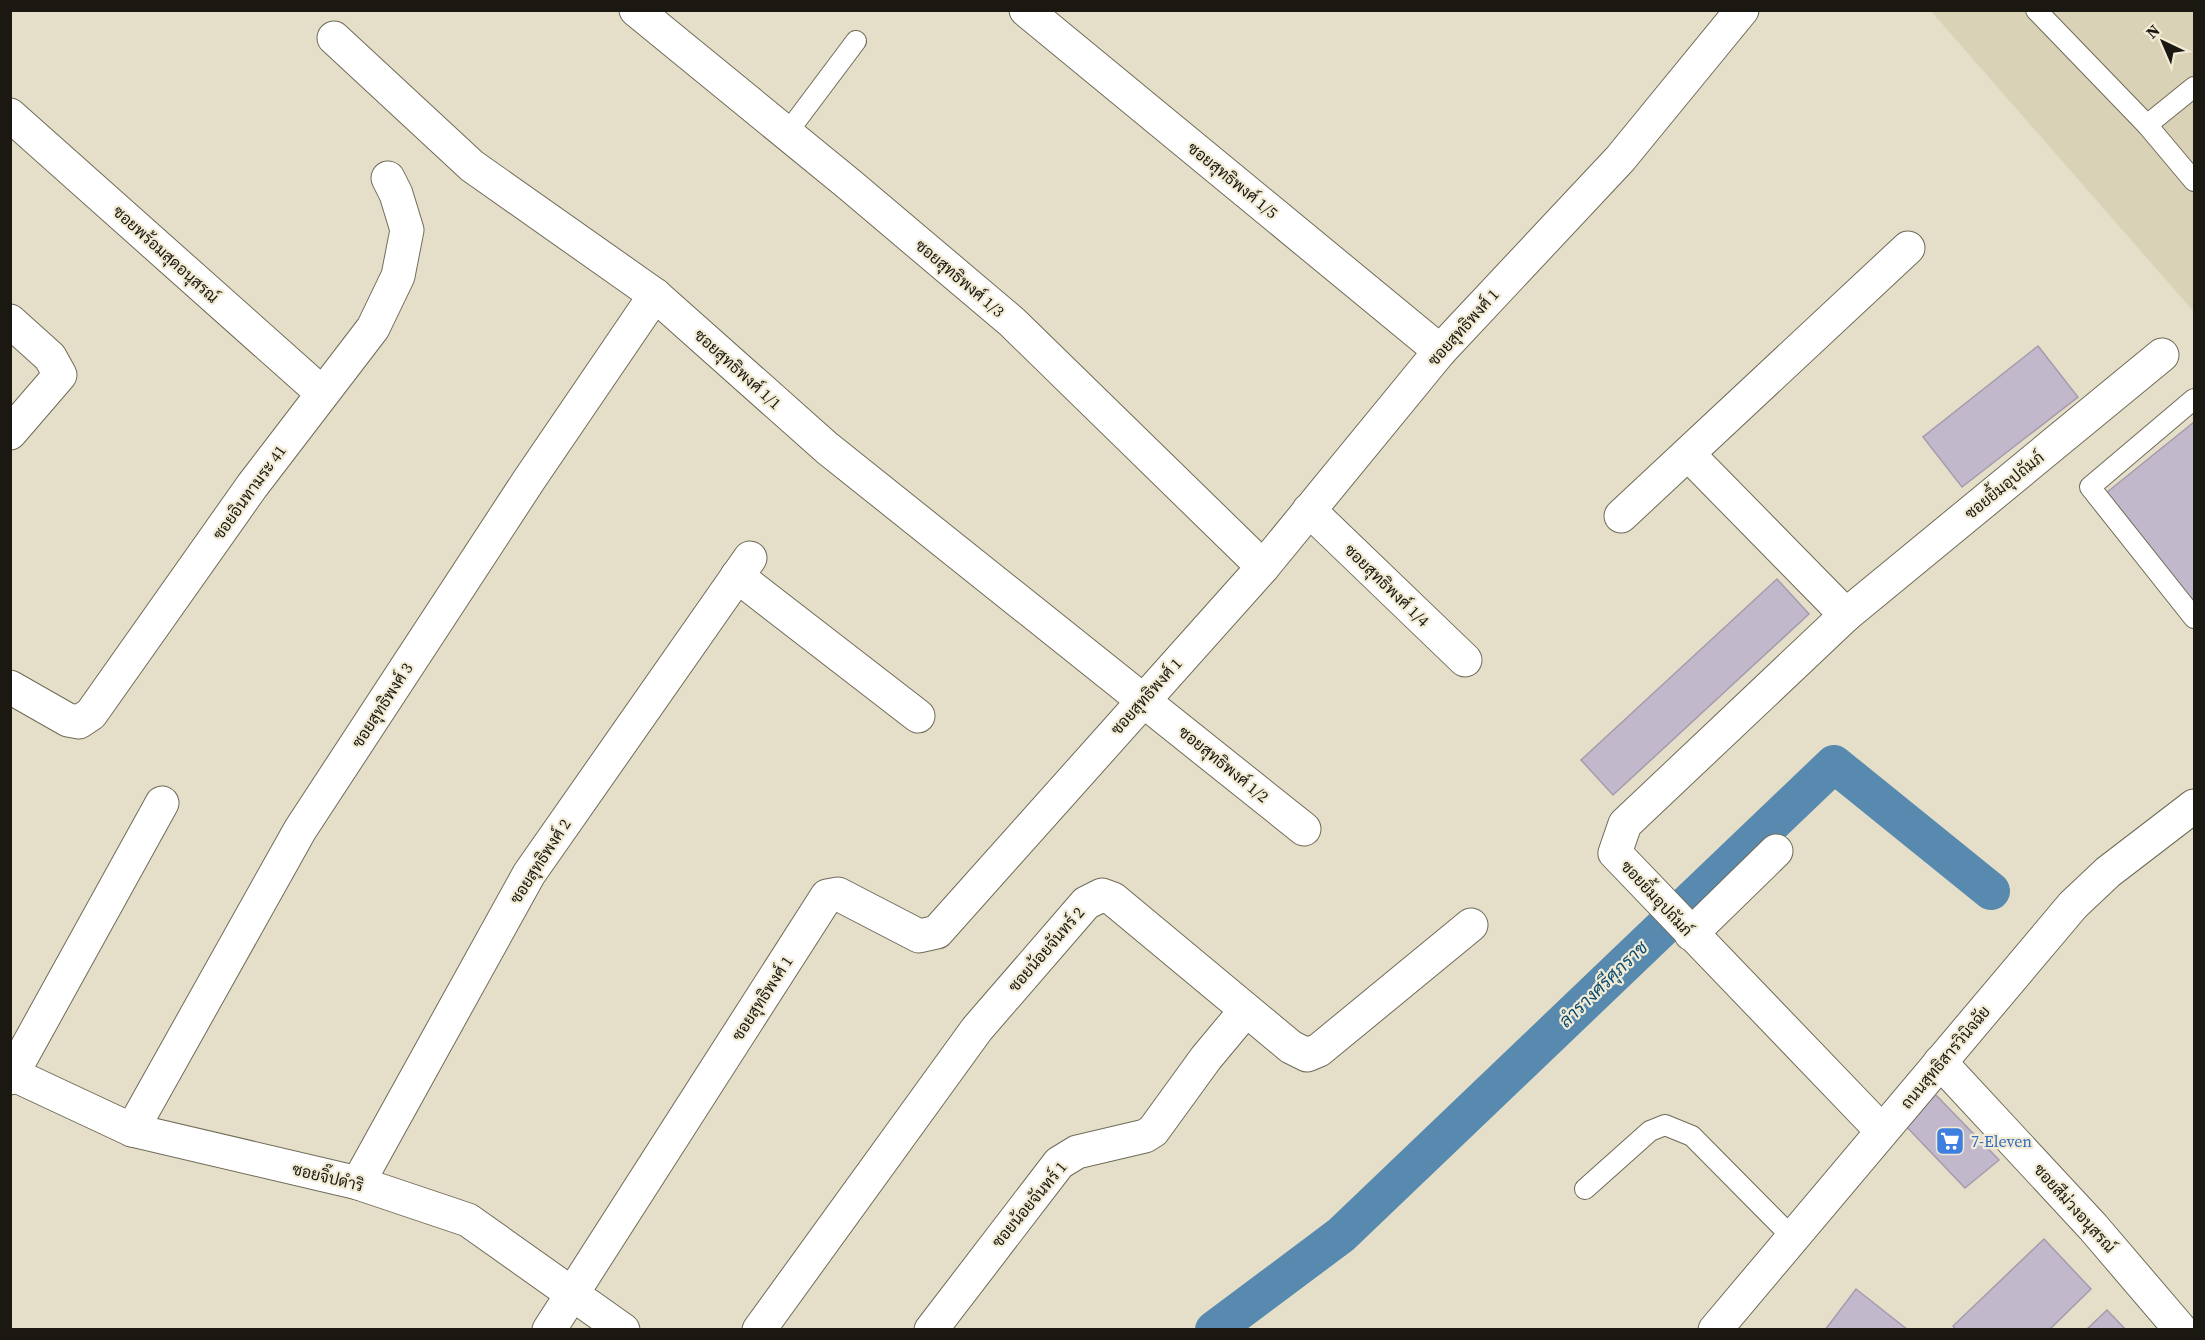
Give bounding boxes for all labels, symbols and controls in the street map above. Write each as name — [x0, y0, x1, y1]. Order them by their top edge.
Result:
north arrow — [2133, 12, 2193, 72]
text: N — [2141, 19, 2165, 43]
street label: ซอยสุทธิพงศ์ 1/5 — [1183, 136, 1283, 224]
street label: ซอยพร้อมสุดอนุสรณ์ — [108, 200, 224, 308]
street label: ซอยสุทธิพงศ์ 1/3 — [910, 233, 1010, 323]
street label: ซอยสุทธิพงศ์ 1 — [1422, 283, 1504, 371]
street label: ซอยสุทธิพงศ์ 1/1 — [689, 323, 787, 415]
street label: ซอยอินทามระ 41 — [207, 440, 291, 544]
street label: ซอยยิ้มอุปถัมภ์ — [1958, 444, 2049, 525]
street label: ซอยสุทธิพงศ์ 1/4 — [1339, 538, 1435, 632]
street label: ซอยสุทธิพงศ์ 1 — [1105, 652, 1187, 740]
street label: ซอยสุทธิพงศ์ 3 — [346, 658, 418, 752]
street label: ซอยสุทธิพงศ์ 1/2 — [1174, 720, 1274, 808]
street label: ซอยสุทธิพงศ์ 2 — [504, 814, 576, 908]
street label: ซอยยิ้มอุปถัมภ์ — [1615, 854, 1700, 941]
street label: ซอยน้อยจันทร์ 2 — [1002, 901, 1089, 996]
water label: ลำรางศรีศุภราช — [1553, 934, 1654, 1033]
street label: ซอยสุทธิพงศ์ 1 — [726, 951, 798, 1045]
street label: ถนนสุทธิสารวินิจฉัย — [1895, 1001, 1995, 1114]
supermarket icon: 7-Eleven — [1934, 1125, 1966, 1157]
place label: 7-Eleven — [1971, 1130, 2032, 1152]
street label: ซอยจิ๊ปดำริ — [290, 1155, 367, 1197]
street label: ซอยน้อยจันทร์ 1 — [986, 1156, 1072, 1252]
street label: ซอยสีม่วงอนุสรณ์ — [2028, 1158, 2122, 1258]

